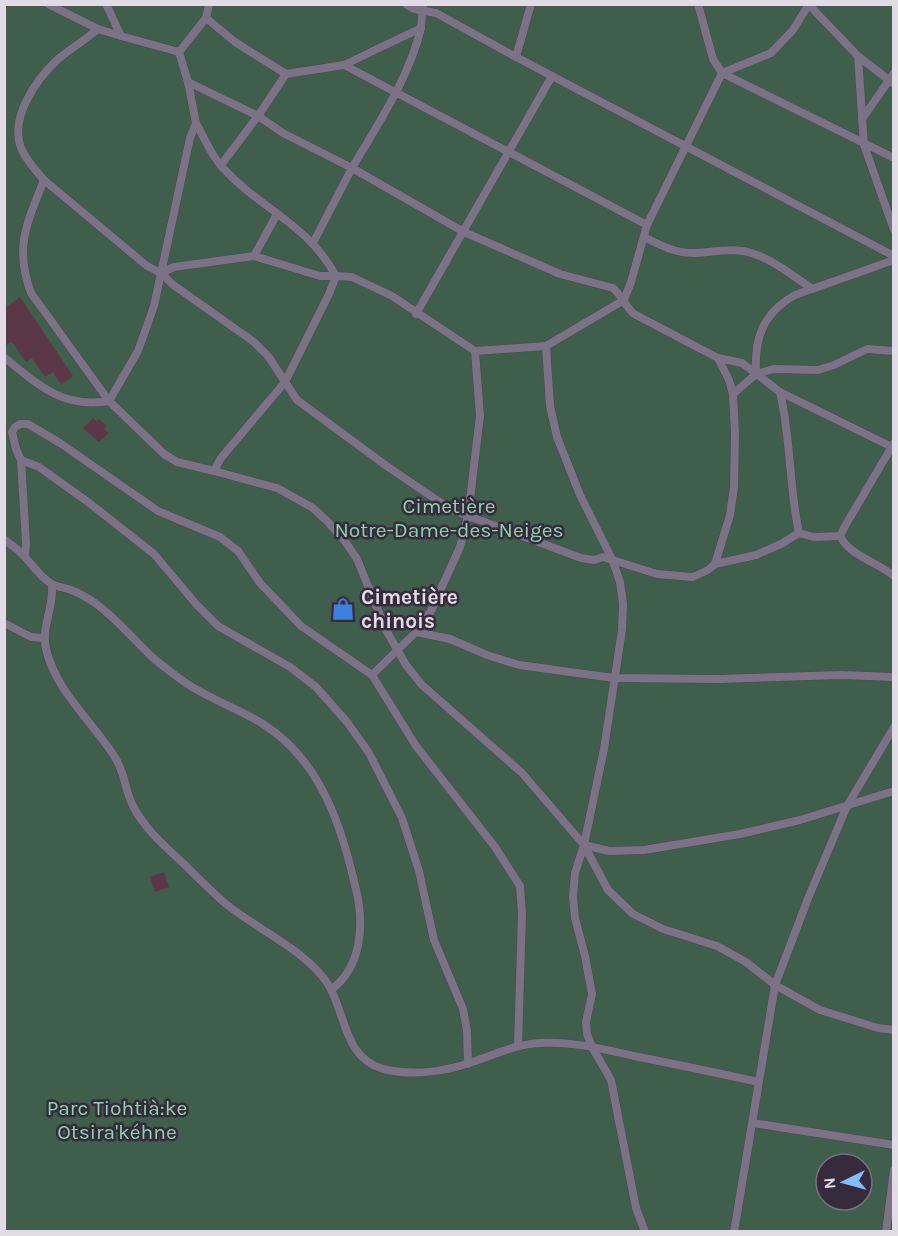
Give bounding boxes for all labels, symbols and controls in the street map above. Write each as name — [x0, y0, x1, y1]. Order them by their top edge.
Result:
park label: Cimetière Notre-Dame-des-Neiges — [334, 494, 564, 542]
place label: Cimetière chinois — [361, 585, 458, 633]
shop icon: Cimetière chinois — [330, 596, 356, 622]
park label: Parc Tiohtià:ke Otsira'kéhne — [47, 1096, 187, 1144]
north arrow — [814, 1152, 874, 1212]
text: N — [820, 1177, 840, 1190]

